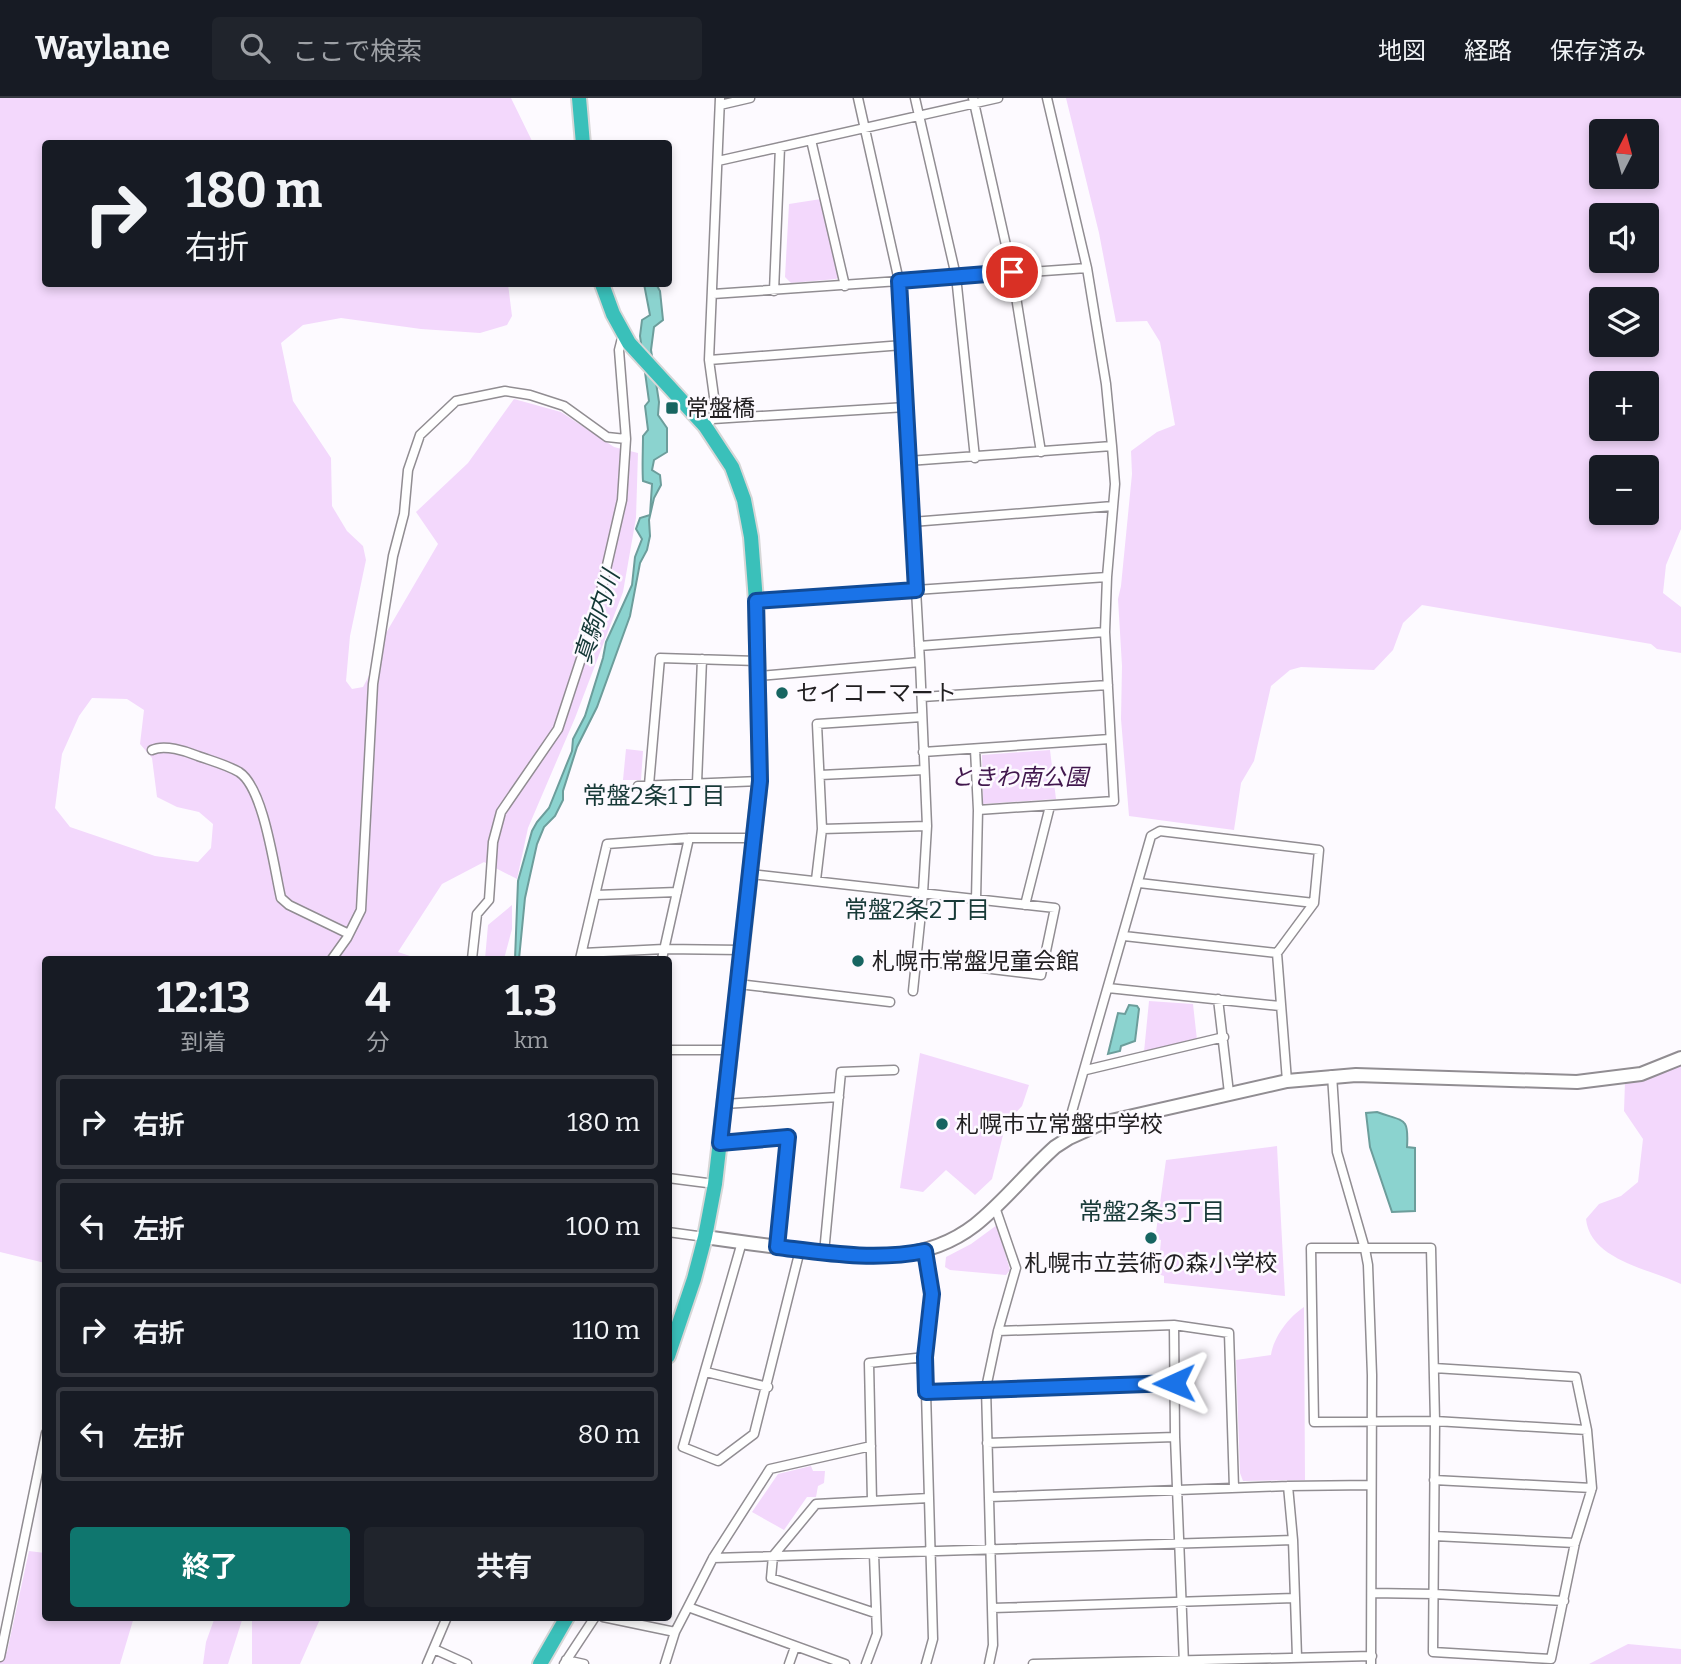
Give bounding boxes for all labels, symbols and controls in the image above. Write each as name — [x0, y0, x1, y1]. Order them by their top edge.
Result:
search box — [212, 17, 702, 80]
text: Waylane — [35, 28, 170, 68]
icon: search — [236, 29, 274, 67]
text: ここで検索 — [292, 36, 422, 67]
text: 地図 — [1378, 37, 1426, 65]
text: 経路 — [1464, 37, 1512, 65]
text: 保存済み — [1550, 37, 1646, 65]
north arrow — [1589, 119, 1659, 189]
map controls — [1589, 119, 1659, 525]
text: 180 m — [185, 161, 322, 220]
icon: right — [70, 168, 161, 259]
button: sound — [1589, 203, 1659, 273]
text: 右折 — [185, 228, 249, 266]
pin — [982, 242, 1042, 302]
icon: arrive — [993, 253, 1031, 291]
button: layers — [1589, 287, 1659, 357]
button: + — [1589, 371, 1659, 441]
place label: 常盤橋 — [686, 394, 755, 422]
marker: 常盤橋 — [664, 400, 680, 416]
button: − — [1589, 455, 1659, 525]
water label: 真駒内川 — [569, 564, 626, 667]
place label: セイコーマート — [796, 679, 957, 707]
marker: セイコーマート — [774, 685, 790, 701]
park label: ときわ南公園 — [950, 763, 1091, 791]
district label: 常盤2条1丁目 — [583, 782, 725, 810]
district label: 常盤2条2丁目 — [844, 896, 990, 924]
place label: 札幌市常盤児童会館 — [872, 947, 1079, 975]
marker: 札幌市常盤児童会館 — [850, 953, 866, 969]
text: 12:13 — [157, 973, 250, 1023]
text: 4 — [365, 973, 391, 1023]
text: 1.3 — [505, 976, 557, 1026]
text: km — [514, 1026, 549, 1054]
text: 到着 — [180, 1028, 226, 1056]
text: 分 — [366, 1028, 389, 1056]
icon: right — [74, 1103, 112, 1141]
text: 180 m — [567, 1107, 640, 1138]
text: 右折 — [133, 1110, 185, 1141]
place label: 札幌市立常盤中学校 — [956, 1110, 1163, 1138]
marker: 札幌市立常盤中学校 — [934, 1116, 950, 1132]
district label: 常盤2条3丁目 — [1079, 1198, 1225, 1226]
icon: left — [74, 1207, 112, 1245]
text: 100 m — [566, 1211, 640, 1242]
text: 左折 — [133, 1214, 185, 1245]
marker: 札幌市立芸術の森小学校 — [1143, 1230, 1159, 1246]
place label: 札幌市立芸術の森小学校 — [1025, 1249, 1278, 1277]
icon: right — [74, 1311, 112, 1349]
text: 110 m — [572, 1315, 640, 1346]
text: 右折 — [133, 1318, 185, 1349]
position arrow — [1137, 1346, 1211, 1420]
icon: left — [74, 1415, 112, 1453]
text: 80 m — [578, 1419, 640, 1450]
text: 左折 — [133, 1422, 185, 1453]
button: 終了 — [70, 1527, 350, 1607]
button: 共有 — [364, 1527, 644, 1607]

